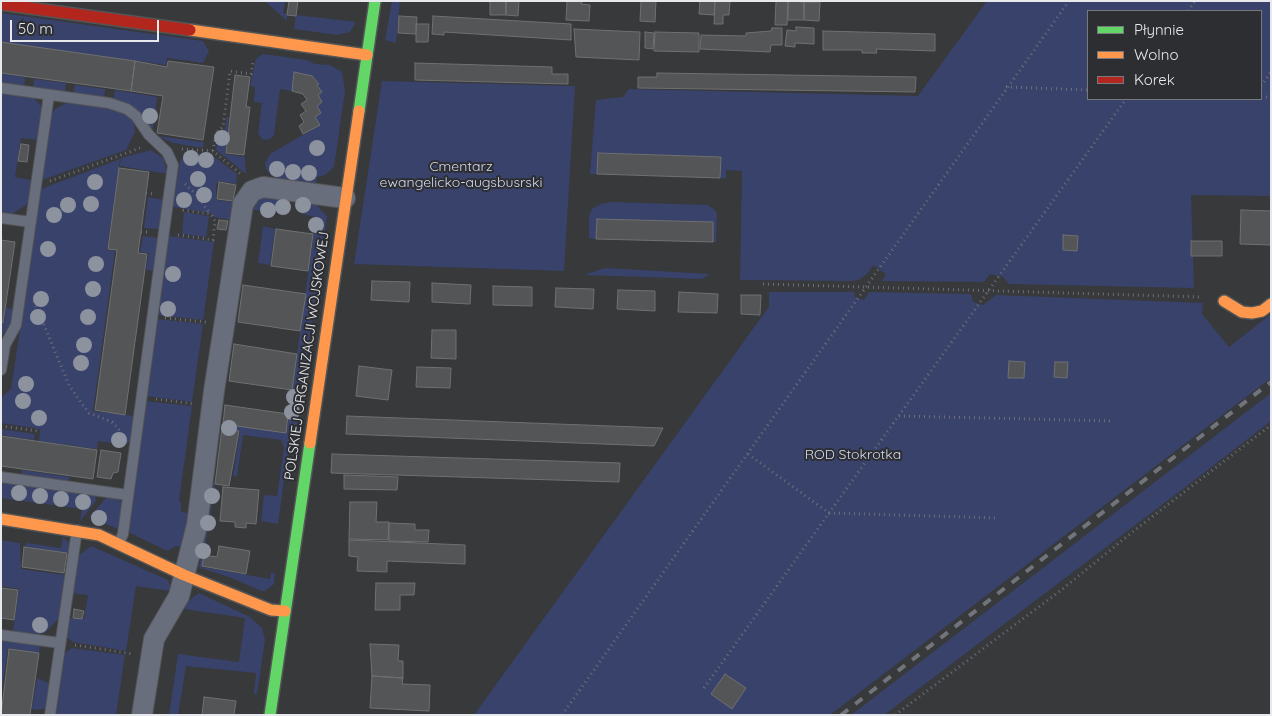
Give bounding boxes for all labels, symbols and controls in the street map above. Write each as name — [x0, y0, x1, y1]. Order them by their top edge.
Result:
scale bar — [12, 10, 161, 42]
legend — [1087, 10, 1262, 100]
text: 50 m — [18, 19, 53, 38]
text: Płynnie — [1134, 20, 1184, 39]
text: Wolno — [1134, 45, 1179, 64]
text: Korek — [1134, 70, 1175, 89]
park label: Cmentarz ewangelicko-augsbusrski — [380, 159, 542, 192]
street label: POLSKIEJ ORGANIZACJI WOJSKOWEJ — [281, 231, 333, 481]
park label: ROD Stokrotka — [805, 447, 901, 463]

